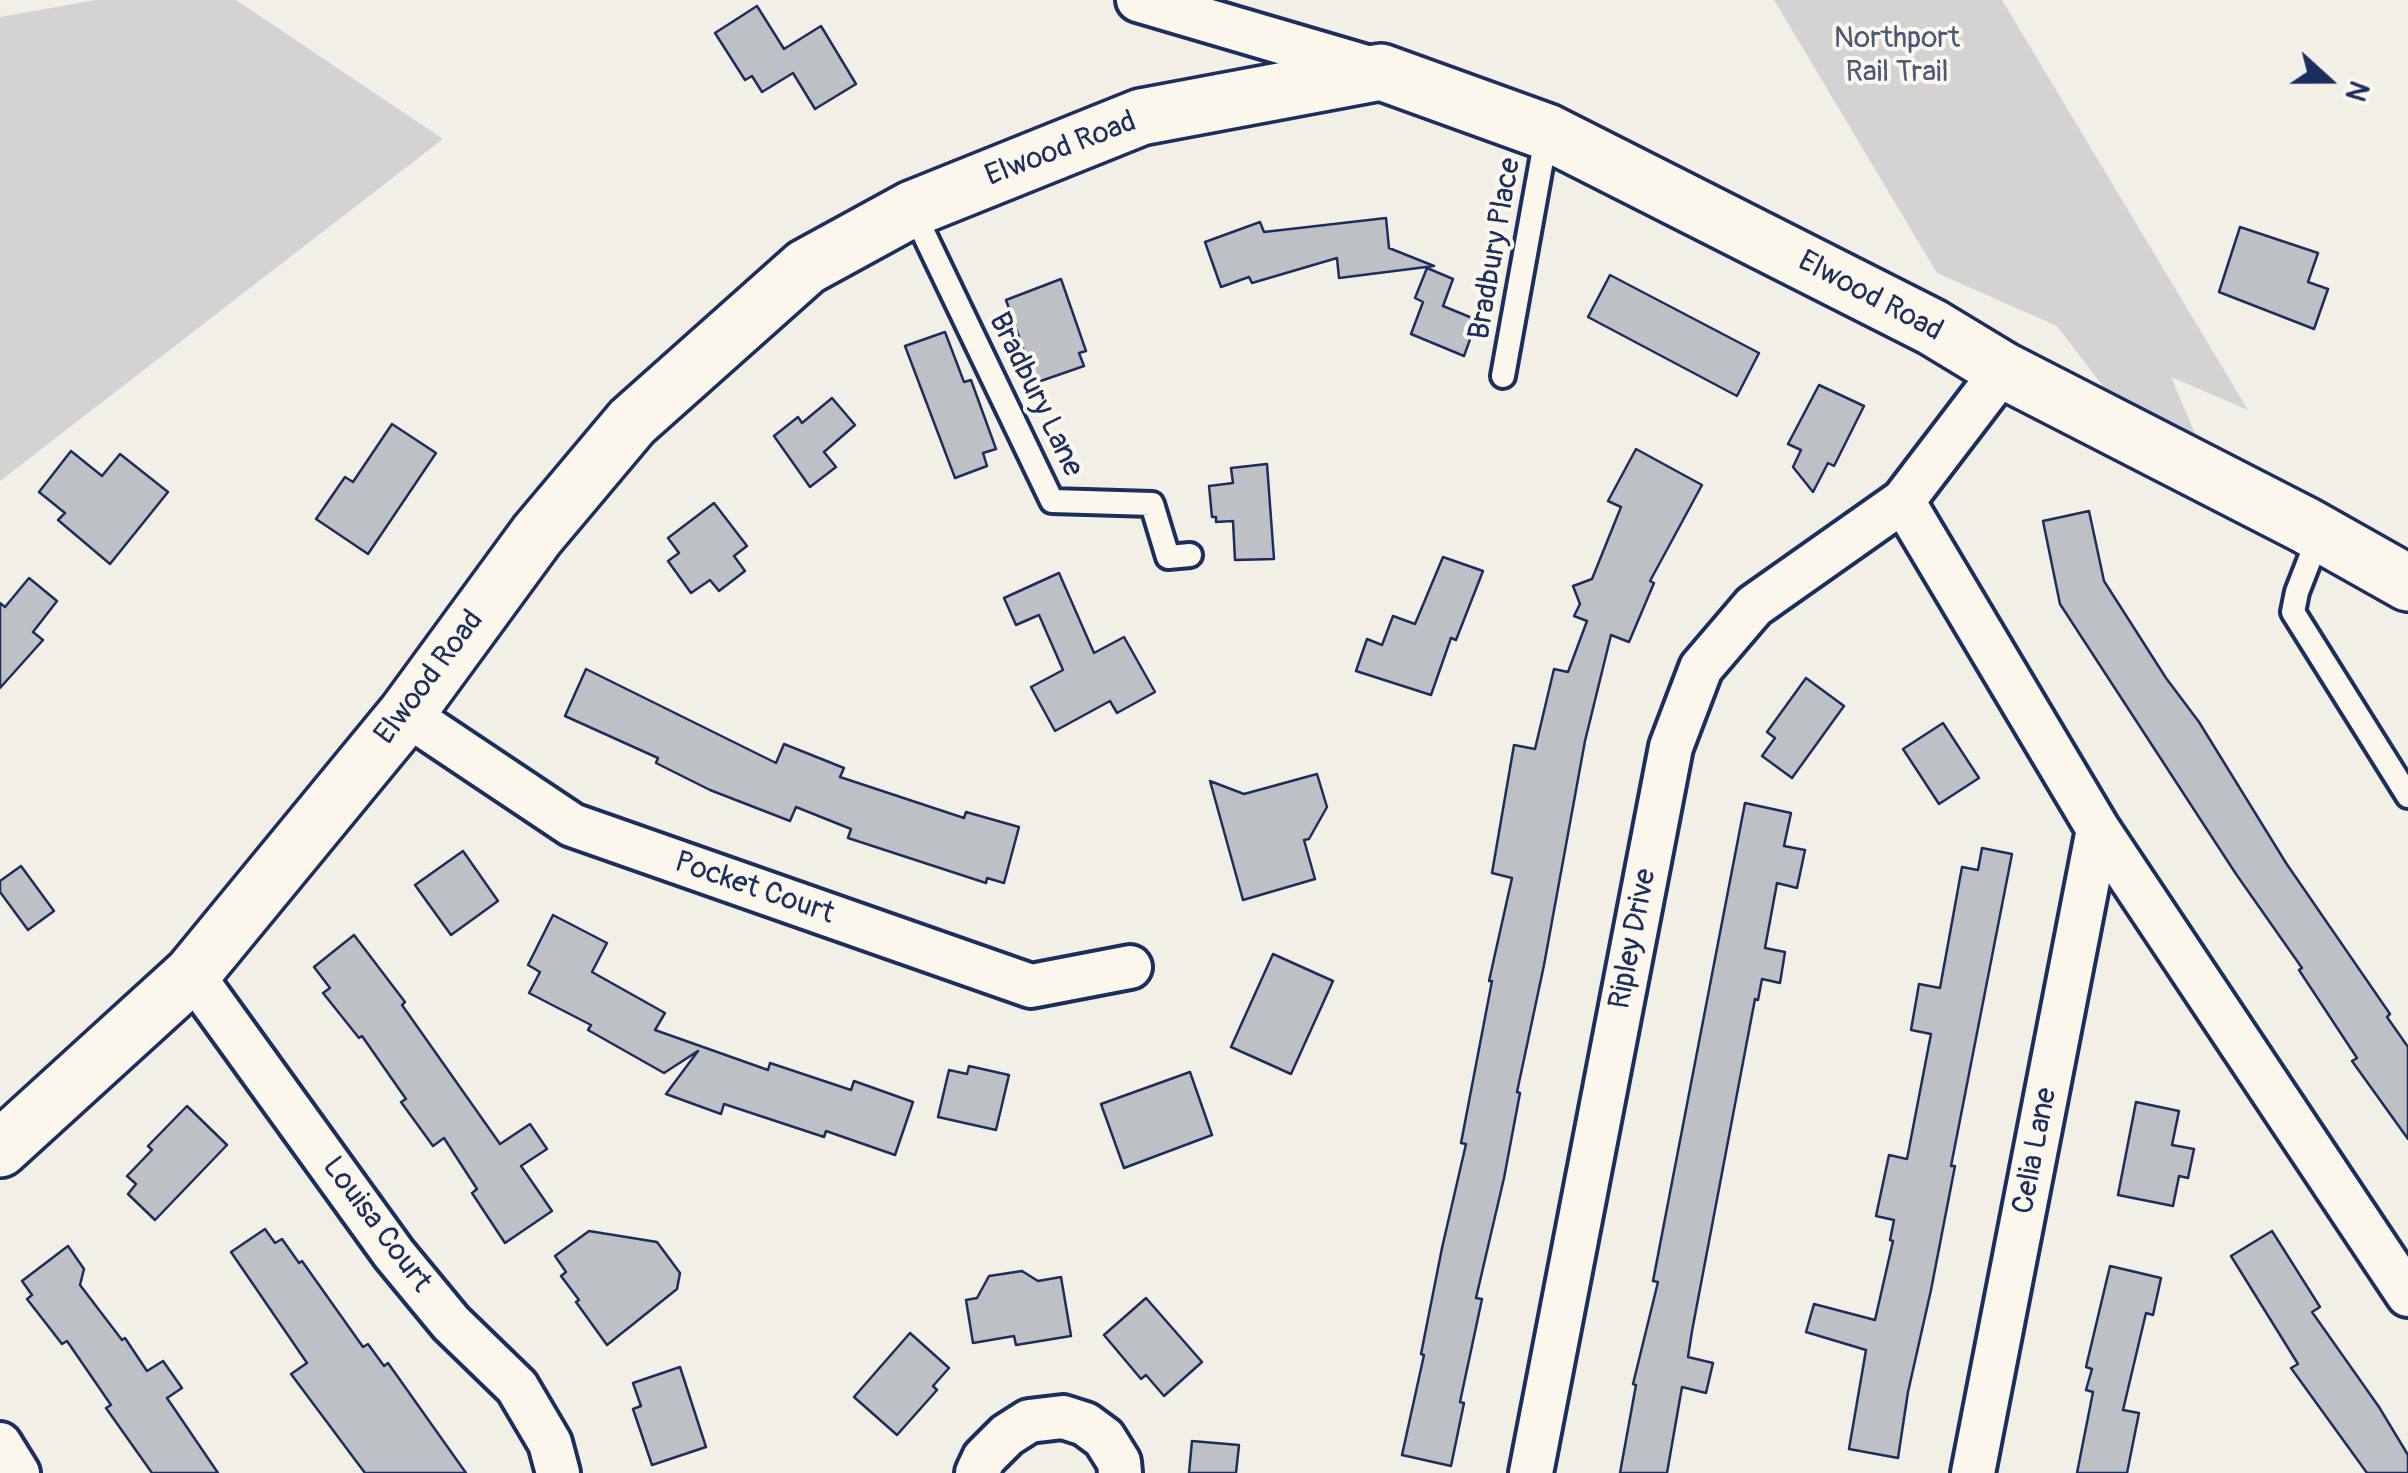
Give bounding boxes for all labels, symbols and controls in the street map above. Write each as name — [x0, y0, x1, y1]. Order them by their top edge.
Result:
park label: Northport Rail Trail — [1834, 21, 1960, 92]
north arrow — [2278, 30, 2378, 130]
text: N — [2337, 76, 2376, 106]
street label: Elwood Road — [981, 105, 1141, 195]
street label: Bradbury Place — [1462, 155, 1530, 343]
street label: Elwood Road — [1792, 244, 1948, 350]
street label: Bradbury Lane — [980, 307, 1090, 483]
street label: Elwood Road — [368, 604, 492, 752]
street label: Pocket Court — [670, 845, 838, 933]
street label: Ripley Drive — [1603, 866, 1665, 1012]
street label: Celia Lane — [2006, 1085, 2066, 1217]
street label: Louisa Court — [314, 1150, 438, 1300]

